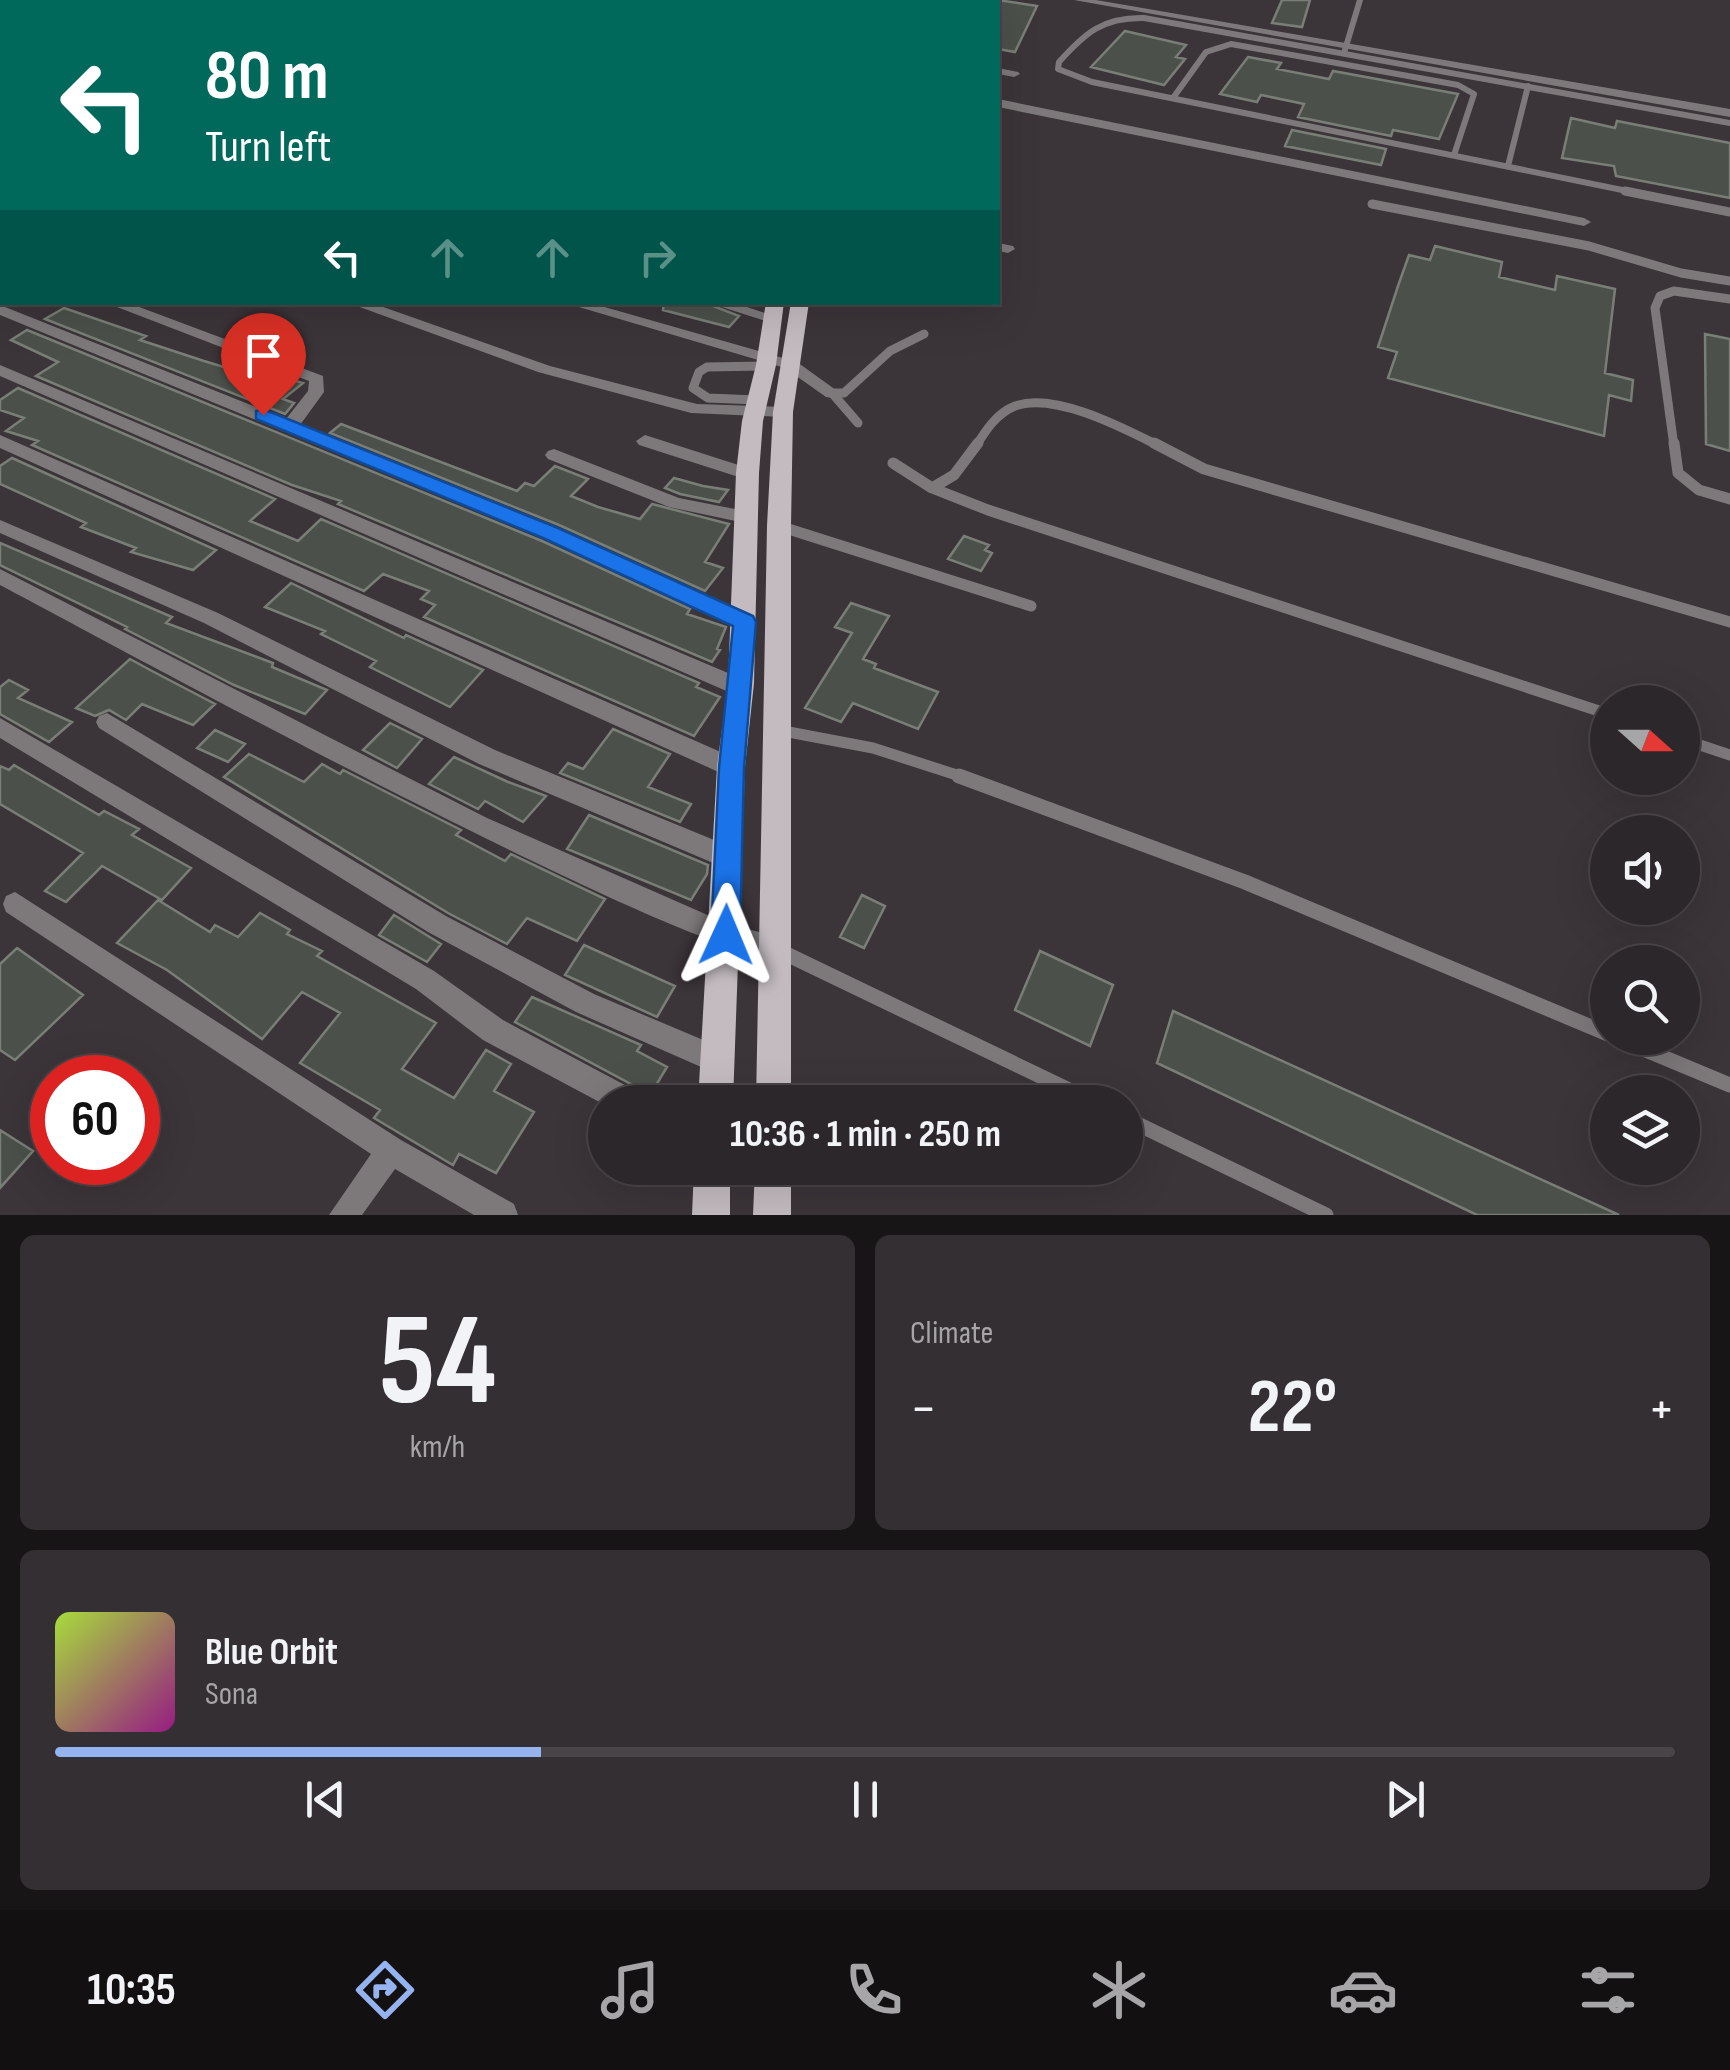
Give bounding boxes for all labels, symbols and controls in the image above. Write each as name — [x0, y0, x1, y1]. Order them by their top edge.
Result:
text: 80 m — [205, 35, 329, 119]
icon: left — [40, 40, 170, 170]
text: Turn left — [205, 120, 331, 175]
icon: left — [315, 230, 370, 285]
icon: ahead — [420, 230, 475, 285]
icon: ahead — [525, 230, 580, 285]
icon: right — [630, 230, 685, 285]
pin — [221, 313, 306, 416]
icon: arrive — [236, 328, 291, 383]
north arrow — [1590, 685, 1700, 795]
map controls — [1590, 685, 1700, 1185]
button: sound — [1590, 815, 1700, 925]
position arrow — [674, 883, 778, 987]
button: search — [1590, 945, 1700, 1055]
speed limit sign: 60 — [30, 1055, 160, 1185]
button: layers — [1590, 1075, 1700, 1185]
text: 10:36 · 1 min · 250 m — [730, 1112, 1001, 1157]
text: 54 — [379, 1285, 496, 1441]
text: Climate — [910, 1314, 993, 1353]
text: 22° — [1248, 1363, 1337, 1454]
text: − — [910, 1376, 937, 1443]
text: + — [1648, 1376, 1675, 1443]
text: km/h — [410, 1428, 465, 1467]
text: Blue Orbit — [205, 1630, 338, 1675]
text: Sona — [205, 1675, 258, 1714]
icon: previous — [298, 1772, 353, 1827]
icon: pause — [838, 1772, 893, 1827]
icon: next — [1378, 1772, 1433, 1827]
icon: directions — [350, 1955, 420, 2025]
icon: music — [595, 1955, 665, 2025]
icon: phone — [839, 1955, 909, 2025]
icon: climate — [1084, 1955, 1154, 2025]
icon: car — [1328, 1955, 1398, 2025]
icon: filters — [1573, 1955, 1643, 2025]
text: 10:35 — [87, 1963, 176, 2018]

